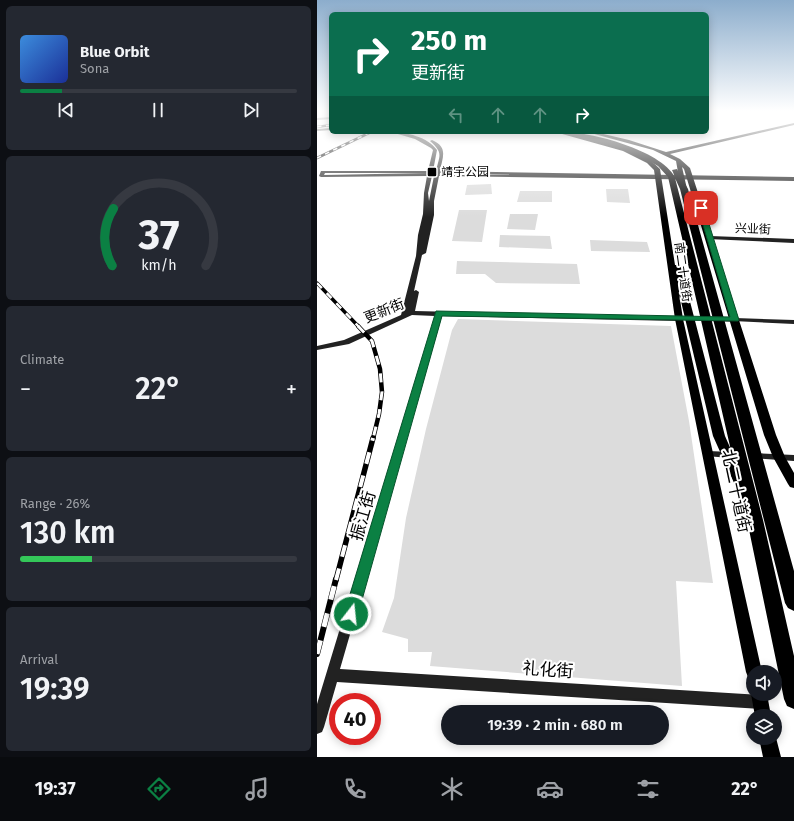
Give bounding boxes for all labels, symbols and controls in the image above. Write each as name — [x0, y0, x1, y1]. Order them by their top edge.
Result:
text: 250 m — [411, 24, 487, 57]
icon: right — [345, 28, 397, 80]
text: Blue Orbit — [80, 43, 149, 61]
text: Sona — [80, 61, 109, 76]
text: 更新街 — [411, 62, 465, 84]
icon: previous — [55, 99, 77, 121]
icon: pause — [147, 99, 169, 121]
icon: next — [240, 99, 262, 121]
icon: left — [445, 104, 467, 126]
icon: ahead — [487, 104, 509, 126]
icon: ahead — [529, 104, 551, 126]
icon: right — [571, 104, 593, 126]
place label: 靖宇公园 — [441, 165, 489, 179]
marker: 靖宇公园 — [426, 166, 438, 178]
pin — [684, 191, 718, 225]
icon: arrive — [690, 197, 712, 219]
text: 37 — [137, 210, 179, 260]
street label: 兴业街 — [735, 221, 771, 237]
street label: 南二十道街 — [672, 241, 694, 303]
text: km/h — [141, 257, 176, 274]
street label: 更新街 — [361, 295, 407, 327]
text: Climate — [20, 352, 64, 367]
text: 22° — [135, 371, 182, 407]
text: − — [20, 376, 31, 403]
text: + — [286, 376, 297, 403]
street label: 北二十道街 — [717, 447, 755, 535]
street label: 振江街 — [346, 489, 380, 543]
text: Range · 26% — [20, 496, 90, 511]
text: 130 km — [20, 515, 116, 551]
position arrow — [330, 593, 372, 635]
text: Arrival — [20, 652, 58, 667]
street label: 礼化街 — [522, 658, 574, 682]
map controls — [746, 665, 782, 745]
button: sound — [746, 665, 782, 701]
text: 19:39 — [20, 671, 90, 707]
speed limit sign: 40 — [329, 693, 381, 745]
button: layers — [746, 709, 782, 745]
text: 19:39 · 2 min · 680 m — [487, 716, 623, 734]
icon: directions — [145, 775, 173, 803]
icon: music — [243, 775, 271, 803]
icon: phone — [341, 775, 369, 803]
icon: climate — [438, 775, 466, 803]
icon: car — [536, 775, 564, 803]
icon: filters — [634, 775, 662, 803]
text: 19:37 — [35, 778, 76, 800]
text: 22° — [731, 778, 759, 800]

